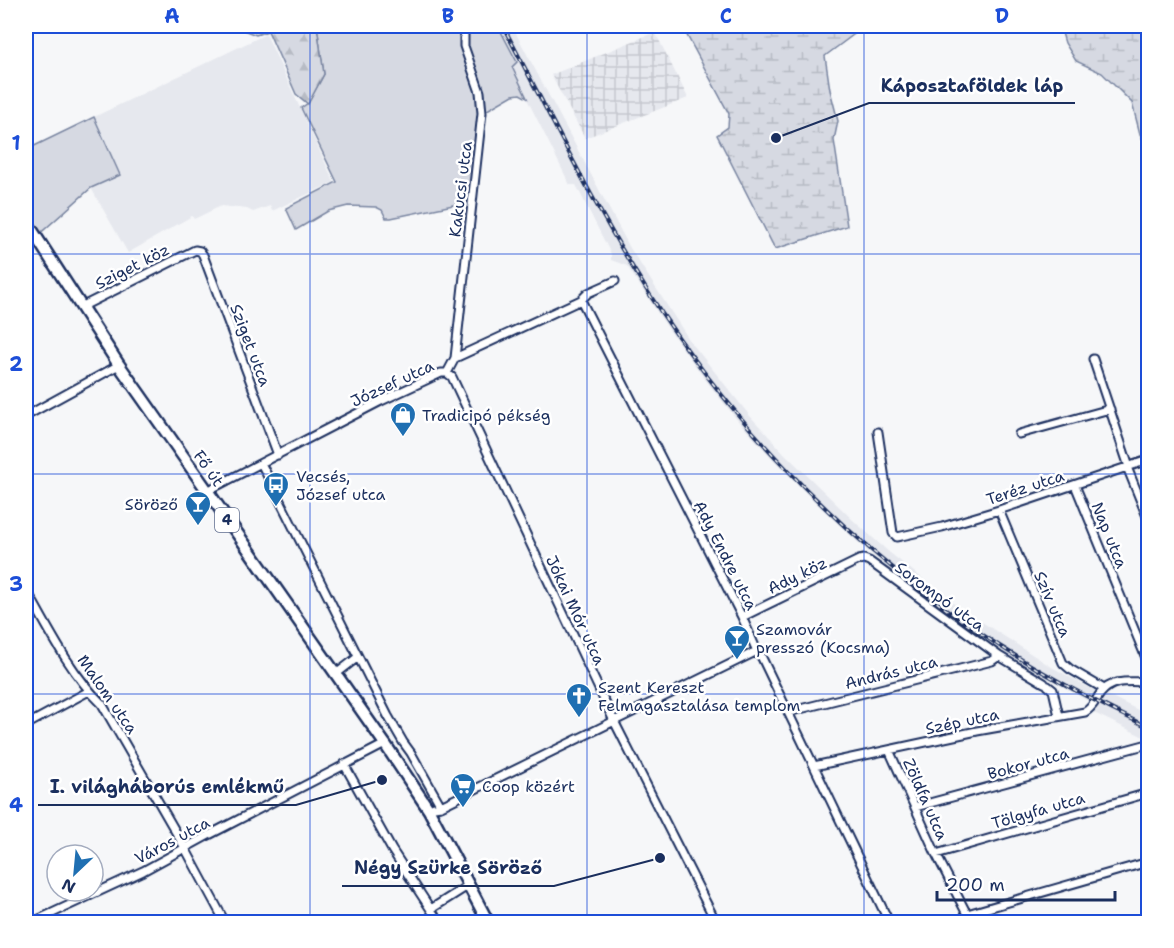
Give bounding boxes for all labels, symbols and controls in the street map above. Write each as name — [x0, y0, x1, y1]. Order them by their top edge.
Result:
text: A — [164, 3, 180, 29]
text: B — [442, 3, 454, 29]
text: C — [720, 3, 732, 29]
text: D — [995, 3, 1009, 29]
callout: Káposztaföldek láp — [869, 67, 1075, 103]
text: Káposztaföldek láp — [881, 74, 1064, 98]
text: 1 — [11, 130, 21, 156]
street label: Kakucsi utca — [444, 140, 477, 238]
street label: Sziget köz — [92, 239, 173, 294]
street label: Sziget utca — [225, 301, 276, 389]
text: 2 — [9, 351, 23, 377]
street label: József utca — [347, 355, 437, 412]
shop icon: Tradicipó pékség — [388, 400, 418, 438]
place label: Tradicipó pékség — [422, 405, 551, 426]
street label: Fő út — [189, 446, 229, 491]
street label: Teréz utca — [984, 465, 1067, 510]
place label: Vecsés, József utca — [296, 466, 385, 505]
bus stop icon: Vecsés, József utca — [261, 470, 291, 508]
bar icon: Söröző — [183, 489, 213, 527]
place label: Söröző — [125, 494, 178, 515]
street label: Ady Endre utca — [689, 497, 762, 614]
street label: Nap utca — [1087, 499, 1132, 572]
road number: 4 — [215, 508, 239, 532]
street label: Jókai Mór utca — [541, 552, 610, 669]
street label: Ady köz — [764, 552, 830, 599]
street label: Sorompó utca — [891, 557, 989, 636]
street label: Szív utca — [1029, 568, 1076, 640]
text: 3 — [9, 571, 23, 597]
place label: Szamovár presszó (Kocsma) — [756, 619, 890, 658]
bar icon: Szamovár presszó (Kocsma) — [722, 623, 752, 661]
street label: Malom utca — [73, 651, 143, 738]
street label: András utca — [843, 651, 940, 694]
place label: Szent Kereszt Felmagasztalása templom — [598, 677, 801, 716]
church icon: Szent Kereszt Felmagasztalása templom — [564, 681, 594, 719]
street label: Szép utca — [923, 703, 1001, 740]
street label: Bokor utca — [985, 743, 1071, 784]
street label: Zöldfa utca — [898, 755, 953, 843]
callout: I. világháborús emlékmű — [38, 769, 296, 805]
supermarket icon: Coop közért — [448, 771, 478, 809]
text: I. világháborús emlékmű — [50, 775, 284, 799]
place label: Coop közért — [482, 776, 575, 797]
street label: Tölgyfa utca — [989, 787, 1087, 834]
text: 4 — [9, 792, 23, 818]
street label: Város utca — [131, 812, 213, 869]
north arrow — [45, 843, 105, 903]
callout: Négy Szürke Söröző — [342, 850, 554, 886]
text: Négy Szürke Söröző — [354, 856, 542, 880]
scale bar — [937, 864, 1116, 902]
text: 200 m — [946, 873, 1005, 897]
text: N — [58, 874, 79, 898]

